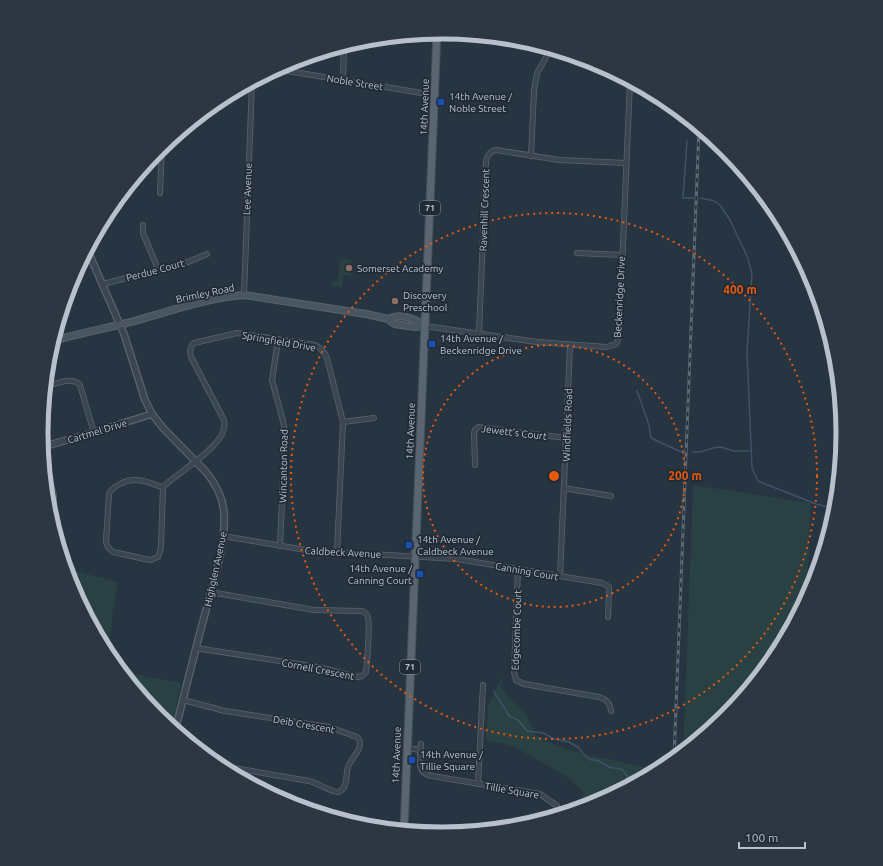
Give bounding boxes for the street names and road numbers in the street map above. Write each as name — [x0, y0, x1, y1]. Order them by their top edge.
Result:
street label: Noble Street — [326, 73, 384, 92]
street label: 14th Avenue — [418, 78, 431, 136]
street label: Lee Avenue — [241, 163, 254, 215]
street label: Ravenhill Crescent — [478, 168, 491, 252]
road number: 71 — [420, 201, 440, 215]
street label: Beckenridge Drive — [612, 256, 627, 338]
street label: Perdue Court — [125, 257, 186, 284]
street label: Brimley Road — [175, 282, 235, 305]
street label: Springfield Drive — [241, 330, 317, 353]
street label: Windfields Road — [561, 388, 574, 462]
street label: 14th Avenue — [404, 402, 417, 460]
street label: Cartmel Drive — [66, 417, 128, 446]
street label: Jewett's Court — [481, 423, 547, 442]
street label: Wincanton Road — [277, 429, 290, 503]
street label: Highglen Avenue — [202, 531, 229, 608]
street label: Caldbeck Avenue — [304, 545, 382, 560]
street label: Canning Court — [494, 560, 560, 583]
street label: Edgecombe Court — [510, 589, 523, 671]
street label: Cornell Crescent — [280, 657, 355, 682]
road number: 71 — [400, 660, 420, 674]
street label: Deib Crescent — [272, 714, 336, 735]
street label: 14th Avenue — [390, 726, 403, 784]
street label: Tillie Square — [484, 780, 540, 801]

